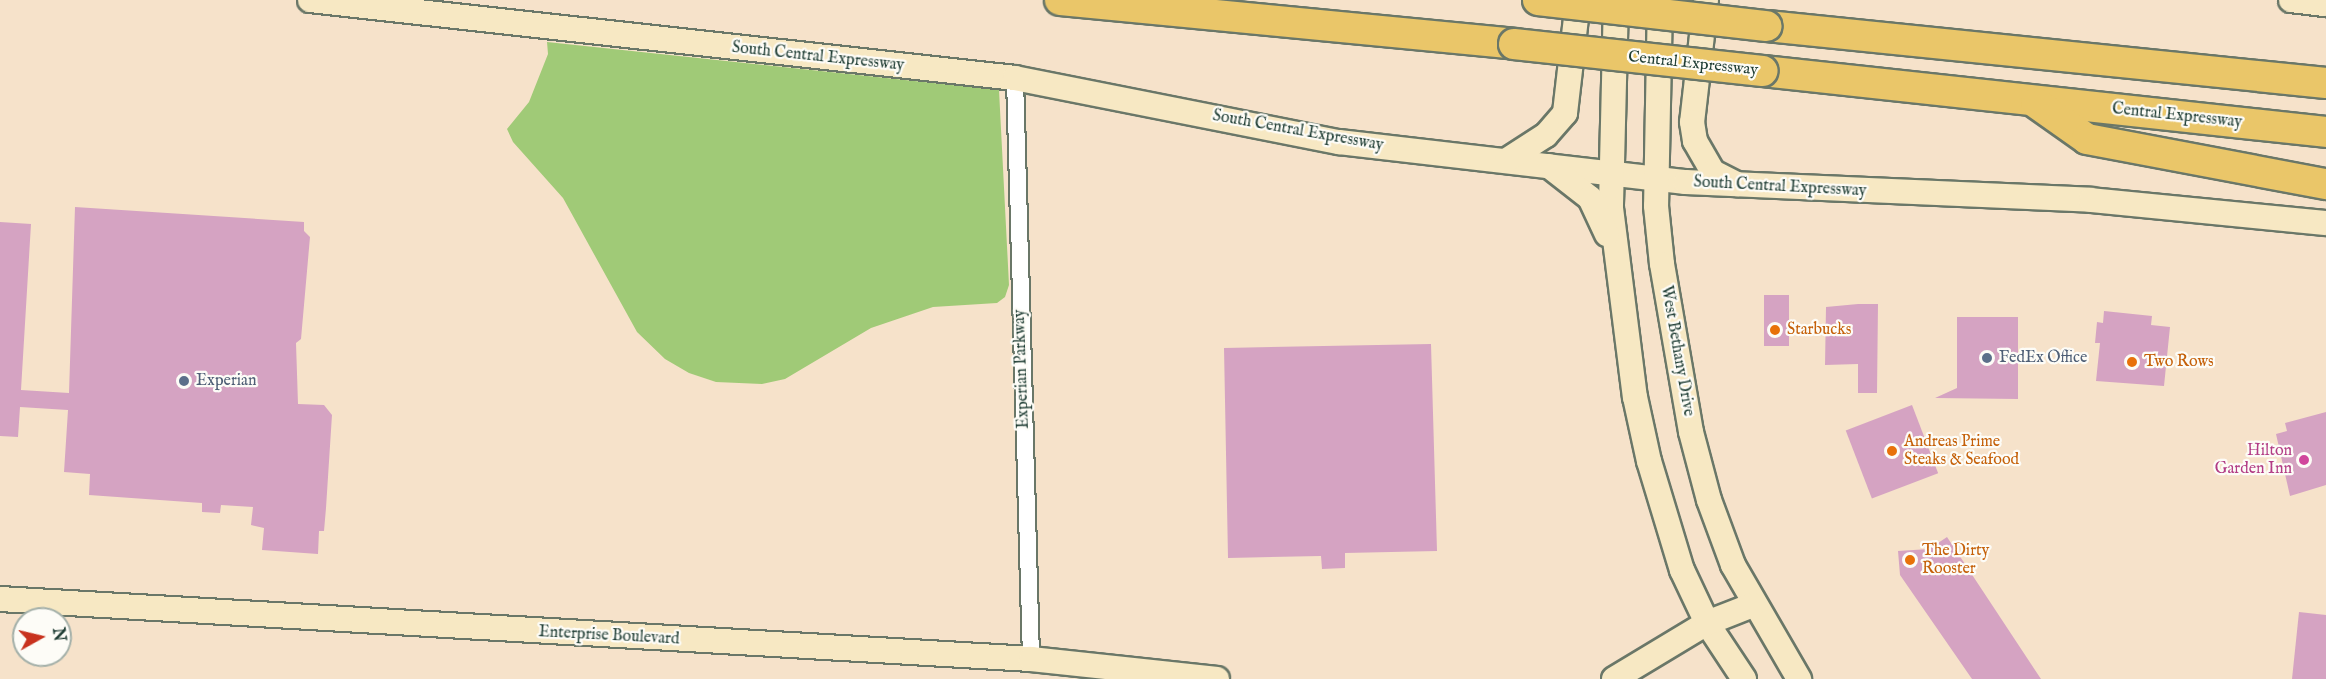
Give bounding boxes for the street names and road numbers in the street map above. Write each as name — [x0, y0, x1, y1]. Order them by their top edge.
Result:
street label: South Central Expressway — [731, 38, 905, 76]
street label: Central Expressway — [1627, 48, 1759, 80]
street label: Central Expressway — [2111, 100, 2243, 132]
street label: South Central Expressway — [1211, 107, 1385, 155]
street label: South Central Expressway — [1693, 173, 1867, 201]
street label: West Bethany Drive — [1656, 284, 1698, 418]
street label: Experian Parkway — [1010, 309, 1034, 429]
street label: Enterprise Boulevard — [538, 623, 680, 649]

